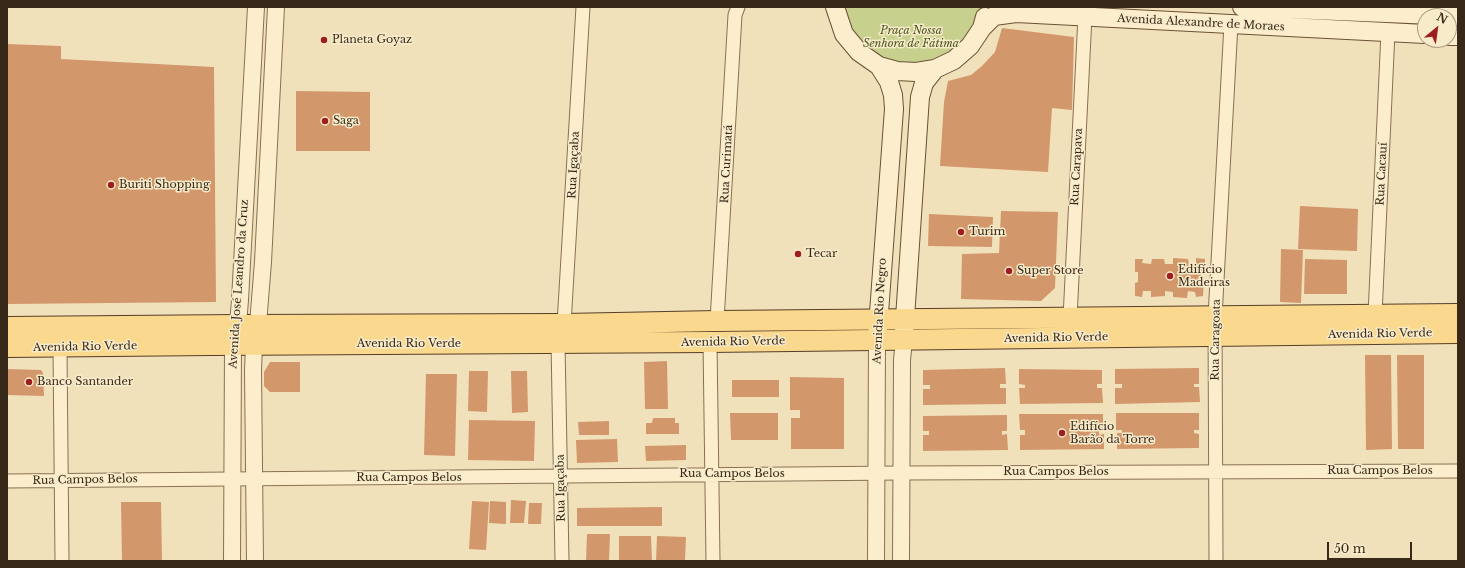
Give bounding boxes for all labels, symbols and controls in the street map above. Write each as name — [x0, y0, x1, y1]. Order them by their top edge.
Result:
north arrow — [1417, 8, 1457, 48]
text: N — [1434, 10, 1450, 27]
street label: Avenida Alexandre de Moraes — [1117, 12, 1285, 34]
park label: Praça Nossa Senhora de Fátima — [863, 24, 959, 50]
place label: Planeta Goyaz — [332, 33, 412, 47]
marker: Planeta Goyaz — [319, 35, 329, 45]
place label: Saga — [333, 114, 359, 128]
marker: Saga — [320, 116, 330, 126]
street label: Rua Curimatá — [718, 124, 736, 204]
street label: Rua Carapava — [1068, 128, 1086, 206]
street label: Rua Igaçaba — [566, 131, 582, 199]
street label: Rua Cacauí — [1374, 142, 1390, 206]
place label: Buriti Shopping — [119, 178, 210, 192]
marker: Buriti Shopping — [106, 180, 116, 190]
street label: Avenida José Leandro da Cruz — [227, 199, 251, 369]
place label: Turim — [969, 225, 1005, 239]
marker: Turim — [956, 227, 966, 237]
place label: Tecar — [806, 247, 837, 261]
marker: Tecar — [793, 249, 803, 259]
street label: Avenida Rio Negro — [871, 258, 889, 364]
place label: Edifício Madeiras — [1178, 263, 1230, 289]
place label: Super Store — [1017, 264, 1083, 278]
marker: Super Store — [1004, 266, 1014, 276]
marker: Edifício Madeiras — [1165, 271, 1175, 281]
street label: Rua Caragoata — [1209, 299, 1223, 381]
street label: Avenida Rio Verde — [1328, 326, 1432, 342]
street label: Avenida Rio Verde — [1004, 330, 1108, 346]
street label: Avenida Rio Verde — [681, 334, 785, 350]
street label: Avenida Rio Verde — [357, 337, 461, 351]
street label: Avenida Rio Verde — [33, 339, 137, 355]
place label: Banco Santander — [37, 375, 133, 389]
marker: Banco Santander — [24, 377, 34, 387]
place label: Edifício Barão da Torre — [1070, 420, 1154, 446]
marker: Edifício Barão da Torre — [1057, 428, 1067, 438]
street label: Rua Igaçaba — [554, 454, 568, 522]
street label: Rua Campos Belos — [1327, 464, 1433, 478]
street label: Rua Campos Belos — [1003, 465, 1109, 479]
street label: Rua Campos Belos — [679, 467, 785, 481]
street label: Rua Campos Belos — [356, 471, 462, 485]
street label: Rua Campos Belos — [32, 472, 138, 488]
scale bar — [1329, 534, 1414, 560]
text: 50 m — [1334, 541, 1366, 556]

